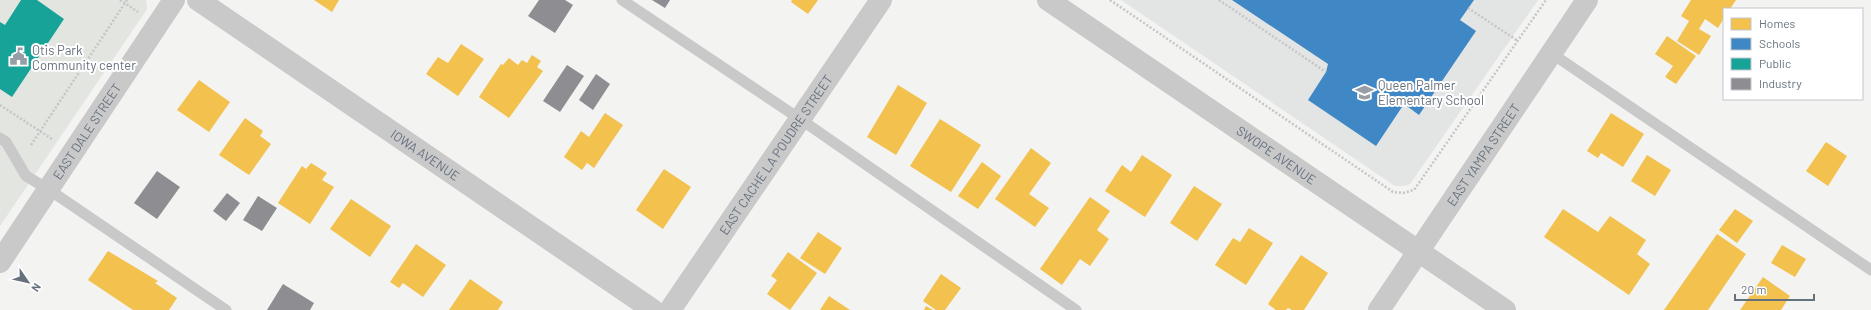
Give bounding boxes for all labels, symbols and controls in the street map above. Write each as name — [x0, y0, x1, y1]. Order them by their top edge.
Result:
legend — [1723, 8, 1863, 100]
text: Homes — [1759, 16, 1796, 30]
text: Schools — [1759, 36, 1800, 50]
place label: Otis Park Community center — [32, 42, 136, 73]
public building icon: Otis Park Community center — [9, 47, 29, 67]
text: Public — [1759, 56, 1791, 70]
street label: EAST CACHE LA POUDRE STREET — [716, 71, 836, 238]
text: Industry — [1759, 76, 1802, 90]
place label: Queen Palmer Elementary School — [1378, 77, 1484, 108]
street label: EAST DALE STREET — [49, 80, 125, 182]
school or university icon: Queen Palmer Elementary School — [1355, 82, 1375, 102]
street label: EAST YAMPA STREET — [1443, 100, 1523, 209]
street label: SWOPE AVENUE — [1234, 122, 1319, 188]
street label: IOWA AVENUE — [388, 126, 463, 184]
north arrow — [8, 262, 48, 302]
scale bar — [1735, 276, 1814, 302]
text: N — [29, 281, 44, 295]
text: 20 m — [1741, 282, 1767, 296]

